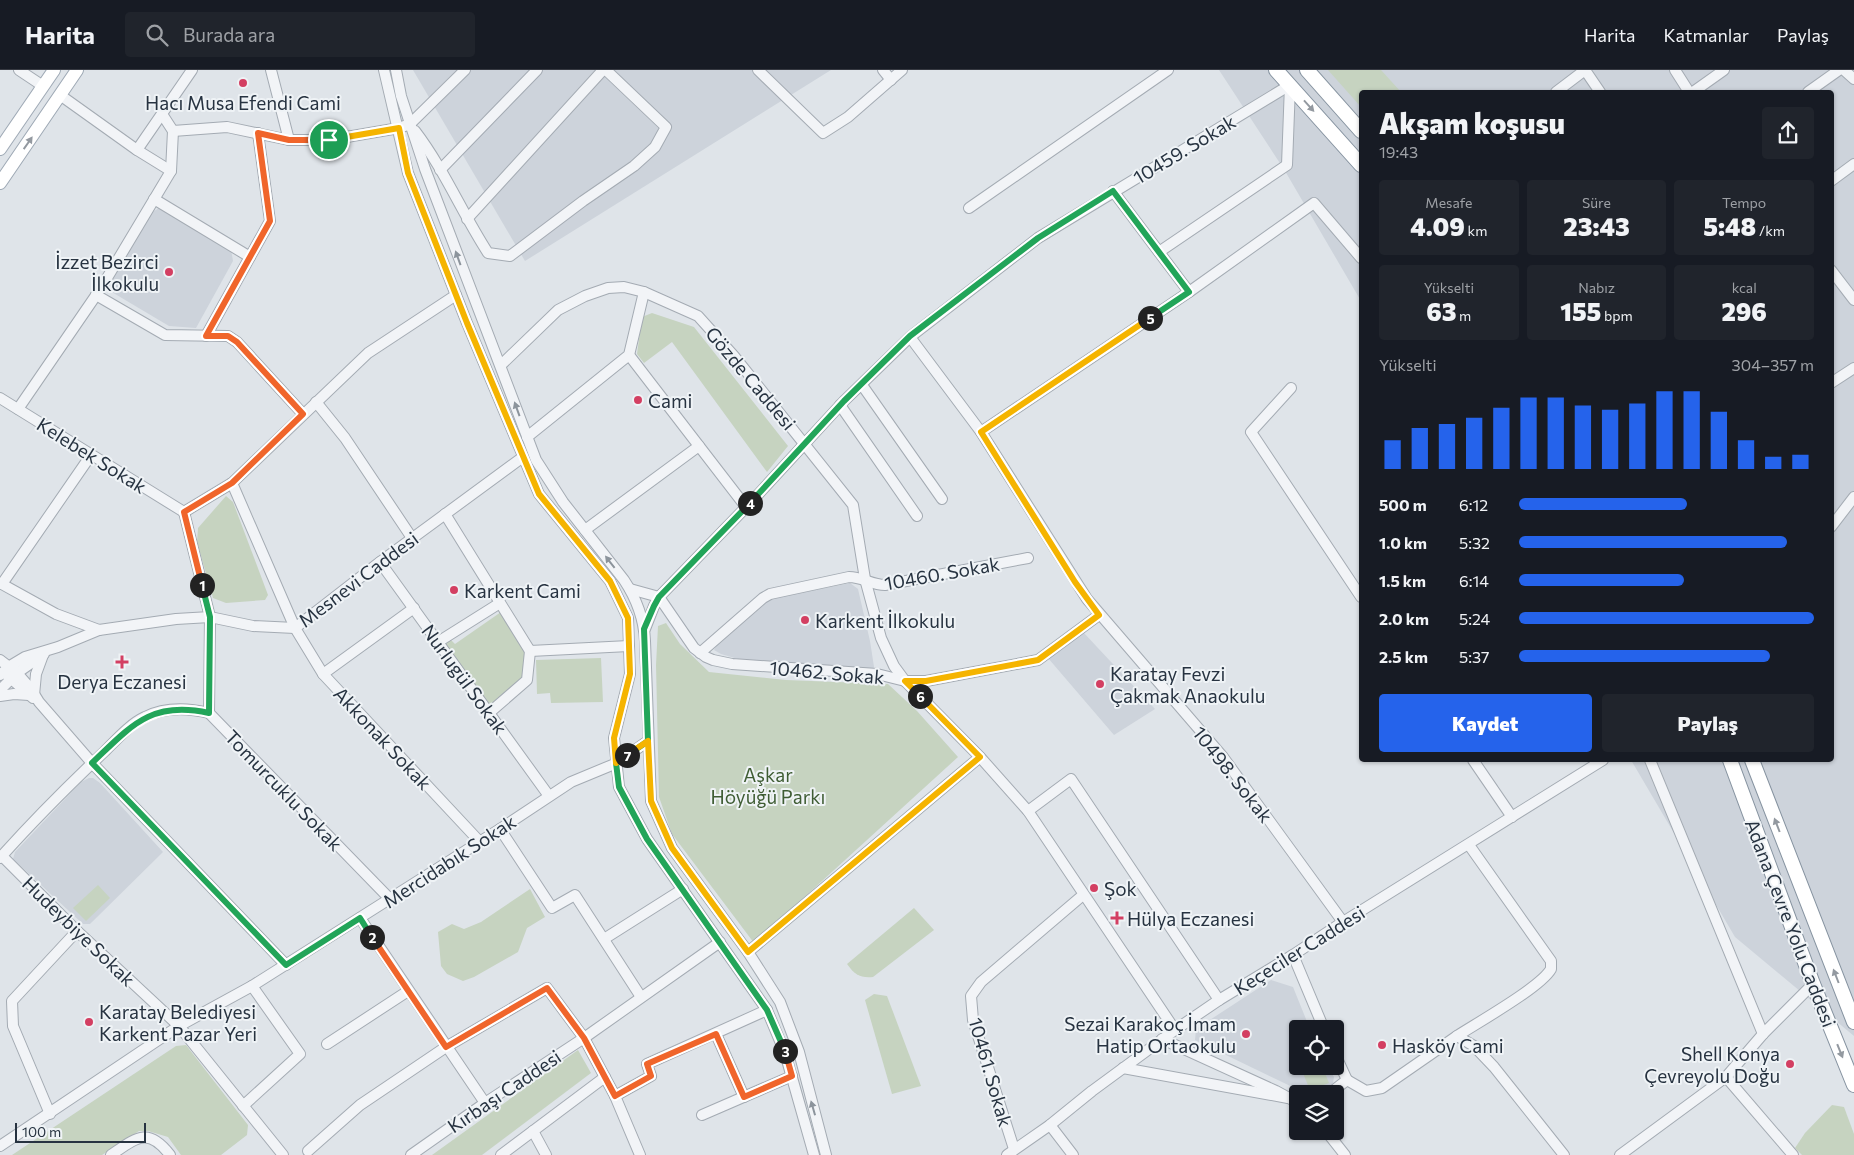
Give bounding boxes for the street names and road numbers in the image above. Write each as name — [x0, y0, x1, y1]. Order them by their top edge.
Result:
street label: 10459. Sokak — [1129, 109, 1239, 189]
street label: Gözde Caddesi — [701, 322, 801, 434]
street label: Kelebek Sokak — [33, 412, 151, 498]
street label: Mesnevi Caddesi — [293, 526, 423, 632]
street label: 10460. Sokak — [883, 552, 1001, 594]
street label: Nurlugül Sokak — [417, 620, 513, 738]
street label: 10462. Sokak — [769, 656, 885, 688]
street label: Akkonak Sokak — [329, 682, 437, 794]
street label: 10498. Sokak — [1188, 721, 1278, 827]
street label: Tomurcuklu Sokak — [221, 725, 347, 855]
street label: Mercidabık Sokak — [378, 809, 520, 913]
street label: Adana Çevre Yolu Caddesi — [1741, 816, 1841, 1030]
street label: Hudeybiye Sokak — [18, 871, 140, 991]
street label: Keçeciler Caddesi — [1229, 900, 1369, 1000]
street label: 10461. Sokak — [964, 1015, 1018, 1129]
street label: Kırbaşı Caddesi — [443, 1045, 565, 1137]

